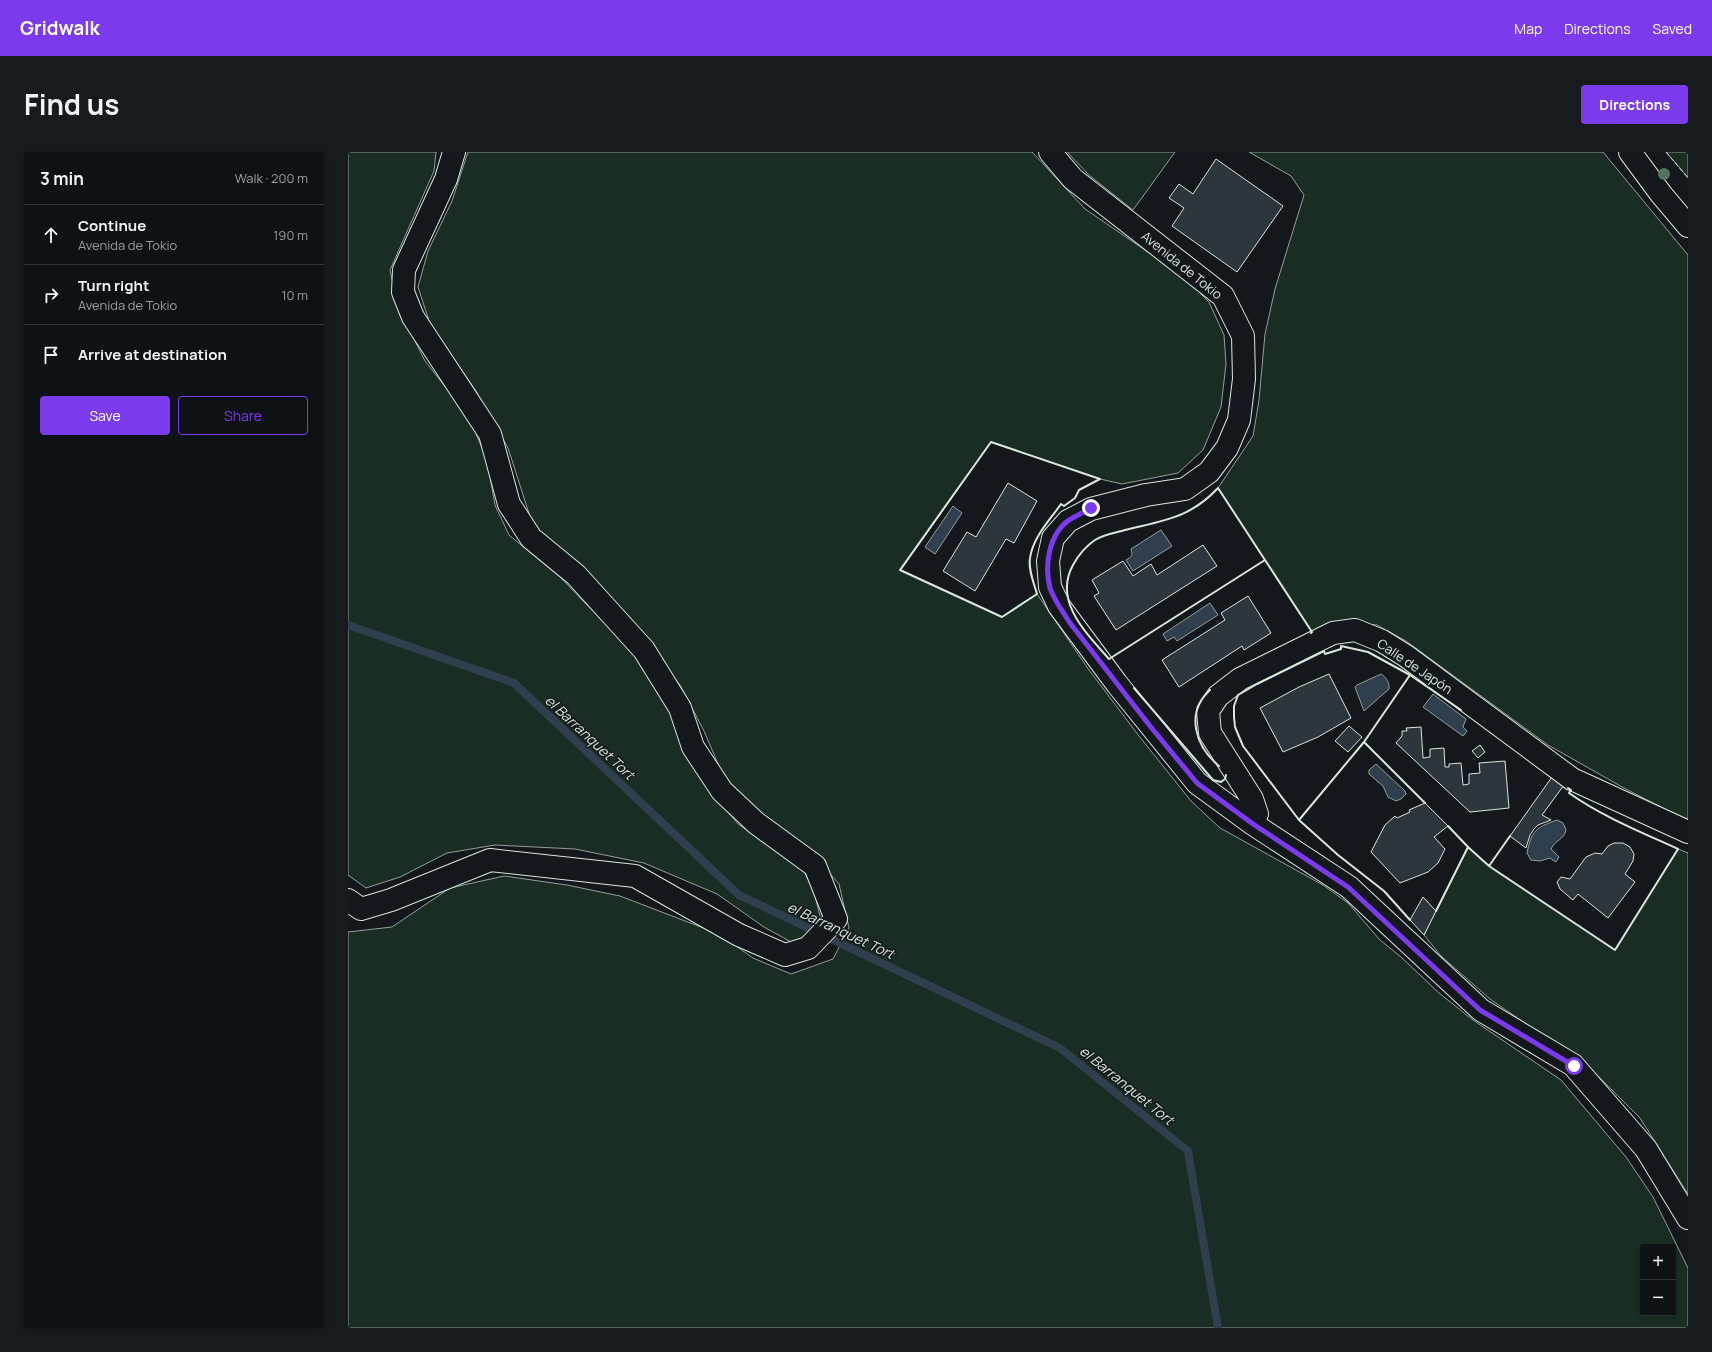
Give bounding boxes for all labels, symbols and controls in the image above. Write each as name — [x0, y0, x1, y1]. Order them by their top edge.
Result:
text: Gridwalk — [20, 15, 100, 41]
text: Map — [1514, 19, 1542, 38]
text: Directions — [1564, 19, 1631, 38]
text: Saved — [1653, 19, 1692, 38]
text: Find us — [24, 85, 119, 123]
button: Directions — [1581, 85, 1688, 124]
text: 3 min — [40, 167, 84, 190]
text: Walk · 200 m — [235, 169, 308, 187]
text: Continue — [78, 215, 146, 236]
icon: ahead — [40, 224, 62, 246]
text: 190 m — [273, 226, 308, 244]
street label: Avenida de Tokio — [1138, 227, 1226, 303]
text: Avenida de Tokio — [78, 236, 177, 254]
text: Turn right — [78, 275, 149, 296]
icon: right — [40, 284, 62, 306]
text: 10 m — [281, 286, 308, 304]
text: Avenida de Tokio — [78, 296, 177, 314]
icon: arrive — [40, 344, 62, 366]
text: Arrive at destination — [78, 344, 227, 365]
button: Save — [40, 396, 170, 435]
button: Share — [178, 396, 308, 435]
route end — [1082, 499, 1100, 517]
street label: Calle de Japón — [1374, 634, 1456, 698]
water label: el Barranquet Tort — [541, 691, 640, 784]
water label: el Barranquet Tort — [784, 897, 899, 964]
water label: el Barranquet Tort — [1076, 1041, 1179, 1130]
route start — [1565, 1057, 1583, 1075]
map controls — [1640, 1244, 1676, 1316]
button: + — [1640, 1244, 1676, 1280]
button: − — [1640, 1280, 1676, 1316]

